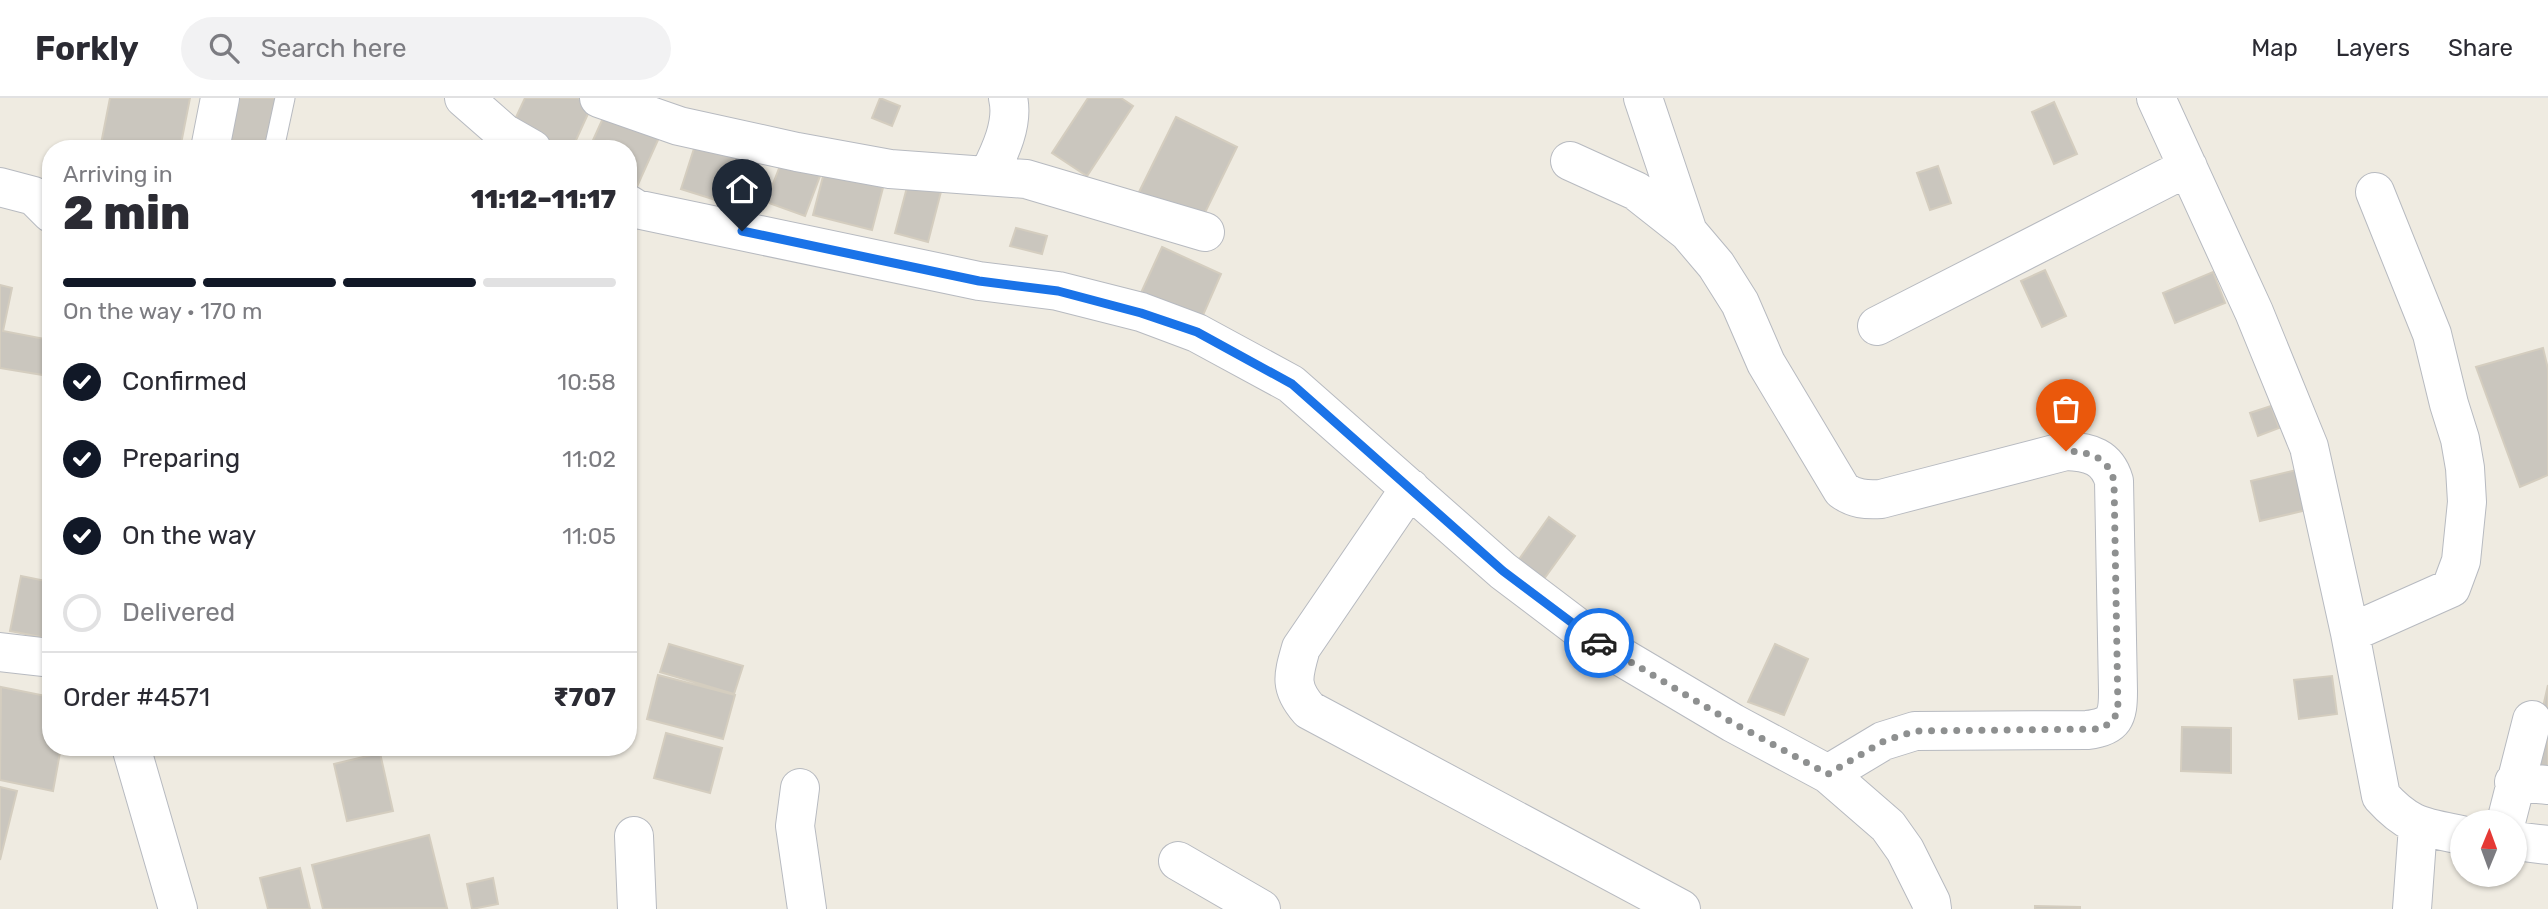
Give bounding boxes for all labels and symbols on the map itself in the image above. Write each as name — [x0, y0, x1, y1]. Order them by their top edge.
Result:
pin — [712, 159, 772, 231]
pin — [2036, 379, 2096, 451]
courier — [1564, 608, 1634, 678]
north arrow — [2450, 810, 2527, 887]

